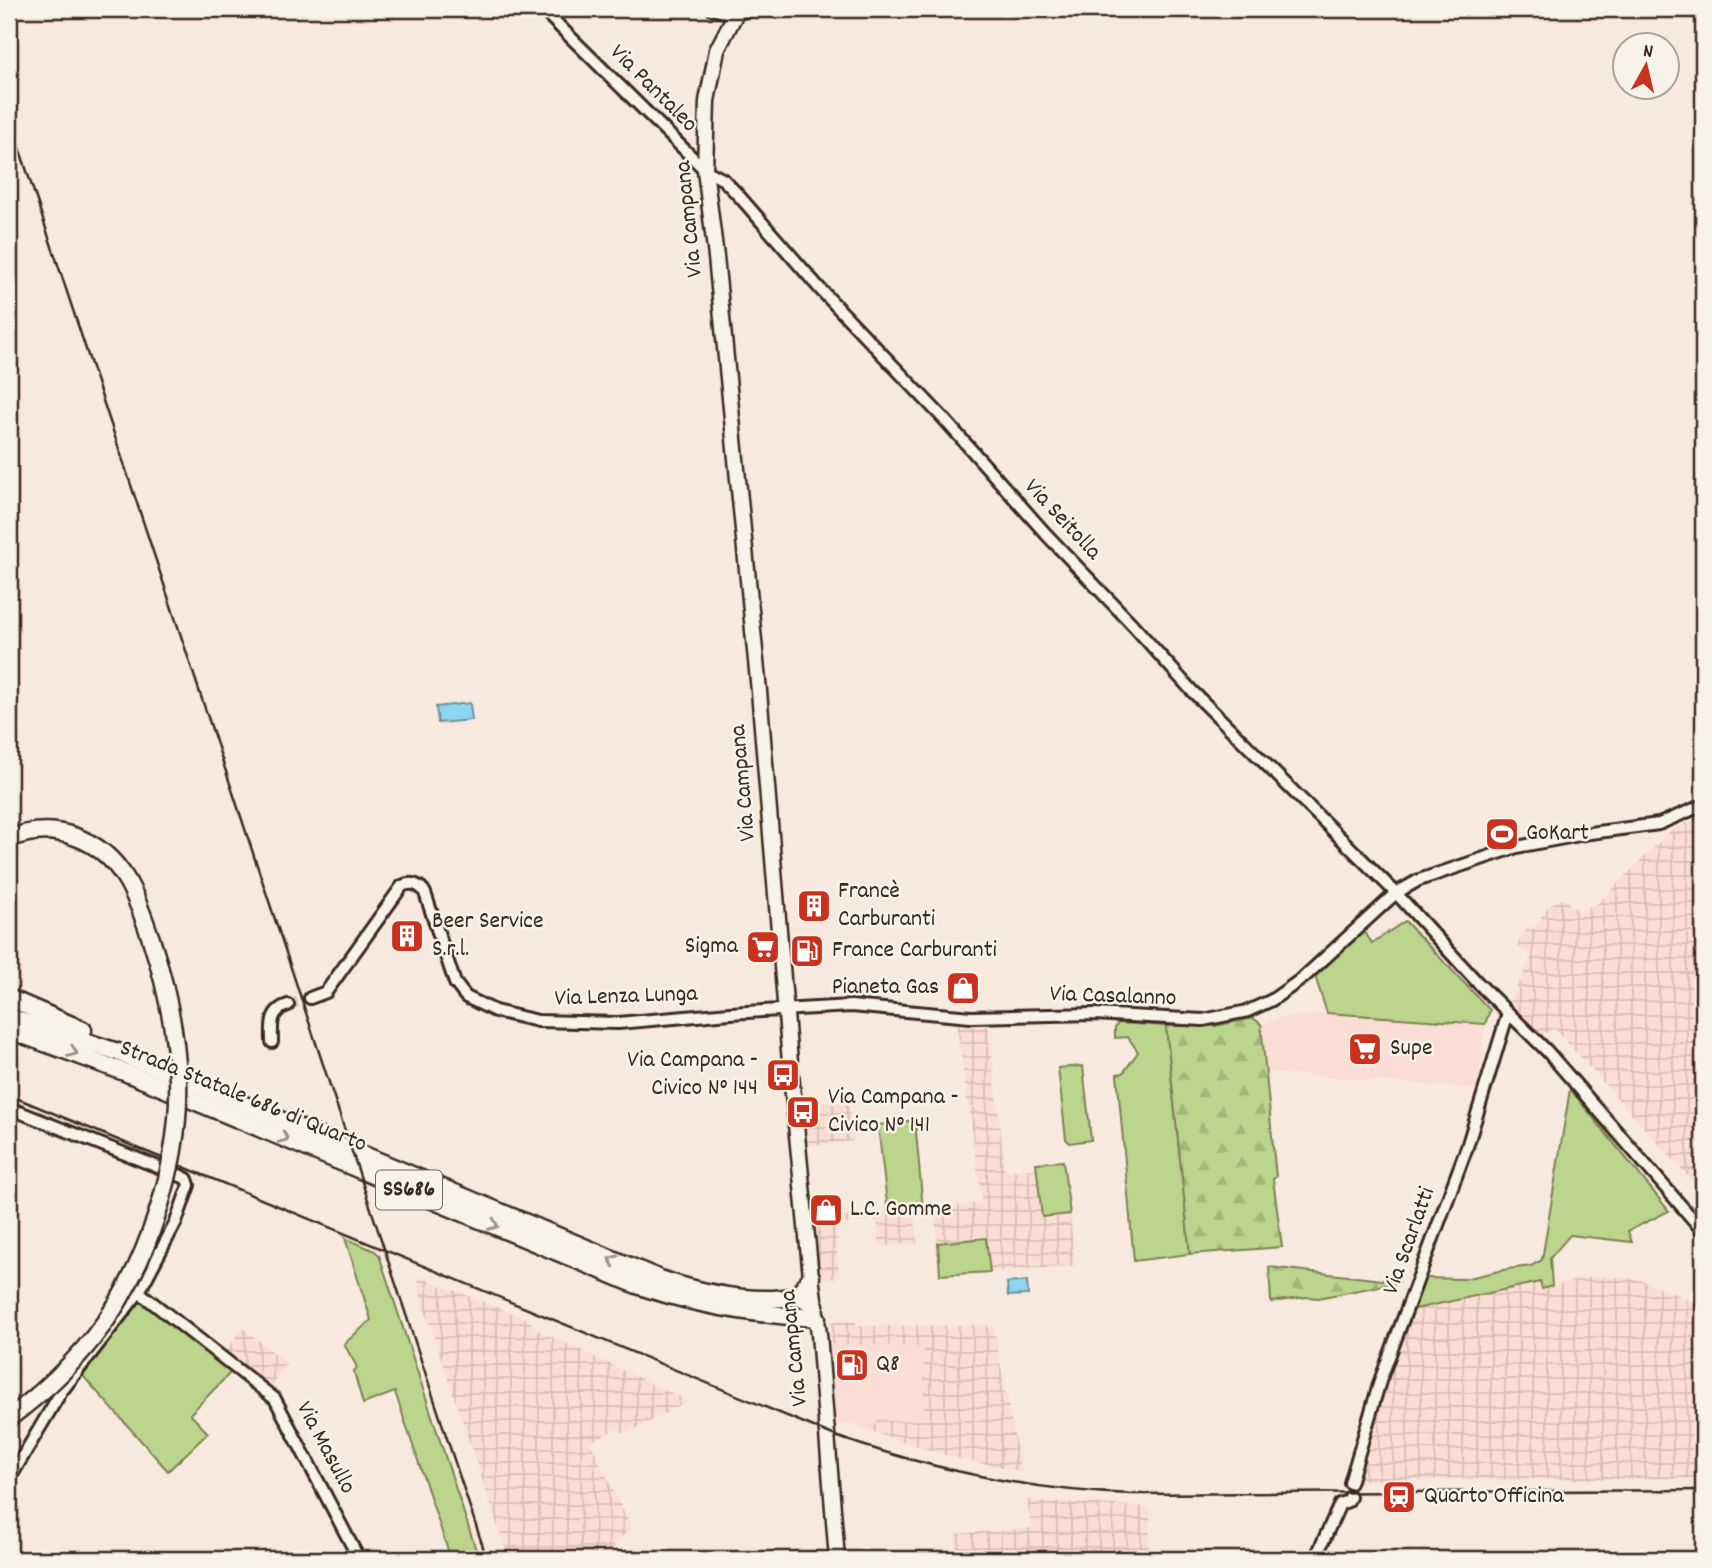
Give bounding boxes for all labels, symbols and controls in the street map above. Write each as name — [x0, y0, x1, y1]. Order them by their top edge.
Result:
north arrow — [1610, 32, 1680, 102]
street label: Via Pantaleo — [601, 37, 705, 141]
text: N — [1641, 39, 1654, 67]
street label: Via Campana — [667, 158, 713, 279]
street label: Via Seitolla — [1015, 472, 1109, 569]
street label: Via Campana — [722, 723, 766, 843]
sports icon: GoKart — [1483, 815, 1521, 853]
place label: GoKart — [1526, 817, 1589, 851]
place label: Francè Carburanti — [838, 875, 935, 937]
building icon: Francè Carburanti — [795, 887, 833, 925]
place label: Beer Service S.r.l. — [432, 905, 544, 967]
building icon: Beer Service S.r.l. — [388, 917, 426, 955]
supermarket icon: Sigma — [744, 928, 782, 966]
place label: Sigma — [685, 930, 739, 964]
fuel station icon: France Carburanti — [788, 932, 826, 970]
place label: France Carburanti — [832, 934, 997, 968]
shop icon: Pianeta Gas — [944, 969, 982, 1007]
place label: Pianeta Gas — [832, 971, 939, 1005]
street label: Via Lenza Lunga — [554, 977, 699, 1016]
street label: Via Casalanno — [1049, 978, 1177, 1016]
supermarket icon: Supe — [1346, 1030, 1384, 1068]
street label: Strada Statale 686 di Quarto — [114, 1032, 372, 1162]
place label: Supe — [1390, 1032, 1433, 1066]
one-way arrow — [67, 1044, 79, 1058]
place label: Via Campana - Civico N° 144 — [627, 1044, 758, 1106]
bus stop icon: Via Campana - Civico N° 144 — [764, 1056, 802, 1094]
place label: Via Campana - Civico N° 141 — [828, 1081, 959, 1143]
bus stop icon: Via Campana - Civico N° 141 — [784, 1093, 822, 1131]
one-way arrow — [277, 1130, 289, 1144]
road number: SS686 — [376, 1170, 442, 1210]
street label: Via Scarlatti — [1375, 1182, 1445, 1300]
shop icon: L.C. Gomme — [807, 1191, 845, 1229]
place label: L.C. Gomme — [850, 1193, 951, 1227]
one-way arrow — [487, 1217, 499, 1231]
one-way arrow — [607, 1254, 620, 1268]
street label: Via Campana — [772, 1287, 818, 1408]
fuel station icon: Q8 — [833, 1346, 871, 1384]
place label: Q8 — [876, 1348, 900, 1382]
street label: Via Masullo — [286, 1396, 364, 1500]
station icon: Quarto Officina — [1380, 1478, 1418, 1516]
place label: Quarto Officina — [1424, 1480, 1564, 1514]

